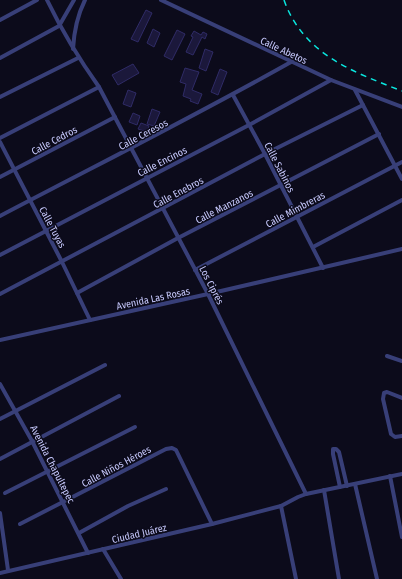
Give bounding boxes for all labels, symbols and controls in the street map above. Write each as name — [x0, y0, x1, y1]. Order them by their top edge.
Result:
street label: Calle Abetos — [258, 35, 309, 67]
street label: Calle Ceresos — [117, 117, 170, 153]
street label: Calle Cedros — [29, 124, 79, 158]
street label: Calle Sabinos — [261, 140, 297, 195]
street label: Calle Encinos — [136, 144, 189, 179]
street label: Calle Enebros — [151, 175, 206, 211]
street label: Calle Manzanos — [194, 187, 255, 227]
street label: Calle Mimbreras — [264, 189, 327, 231]
street label: Calle Tuyas — [36, 205, 68, 250]
street label: Los Ciprés — [196, 264, 226, 307]
street label: Avenida Las Rosas — [115, 285, 191, 313]
street label: Avenida Chapultepec — [27, 423, 77, 506]
street label: Calle Niños Héroes — [80, 444, 153, 490]
street label: Ciudad Juárez — [111, 522, 168, 546]

